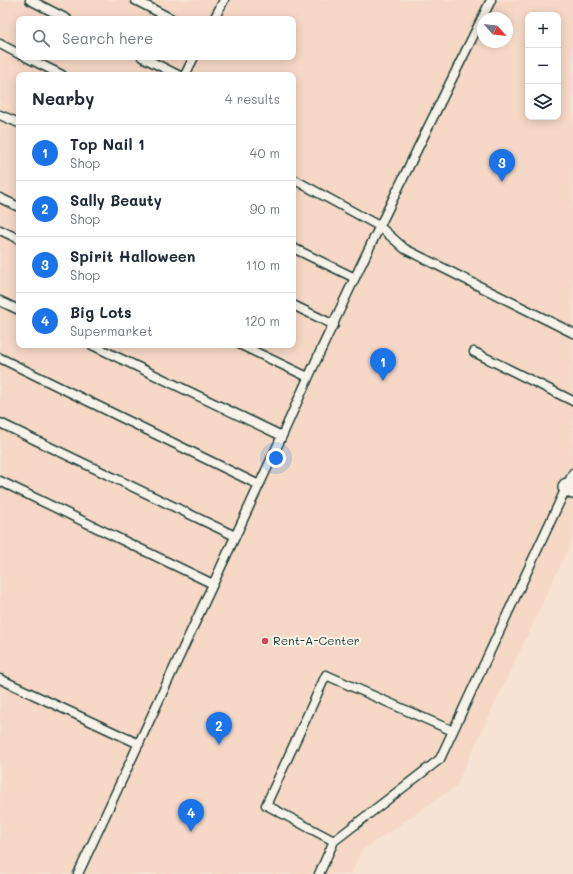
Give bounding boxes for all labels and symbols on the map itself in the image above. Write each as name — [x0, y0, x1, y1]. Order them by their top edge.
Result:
north arrow — [477, 12, 513, 48]
pin: 3 — [489, 149, 515, 182]
pin: 1 — [370, 348, 396, 381]
your location — [266, 448, 286, 468]
place label: Rent-A-Center — [273, 632, 360, 648]
marker: Rent-A-Center — [260, 636, 270, 646]
pin: 2 — [206, 712, 232, 745]
pin: 4 — [178, 799, 204, 832]

